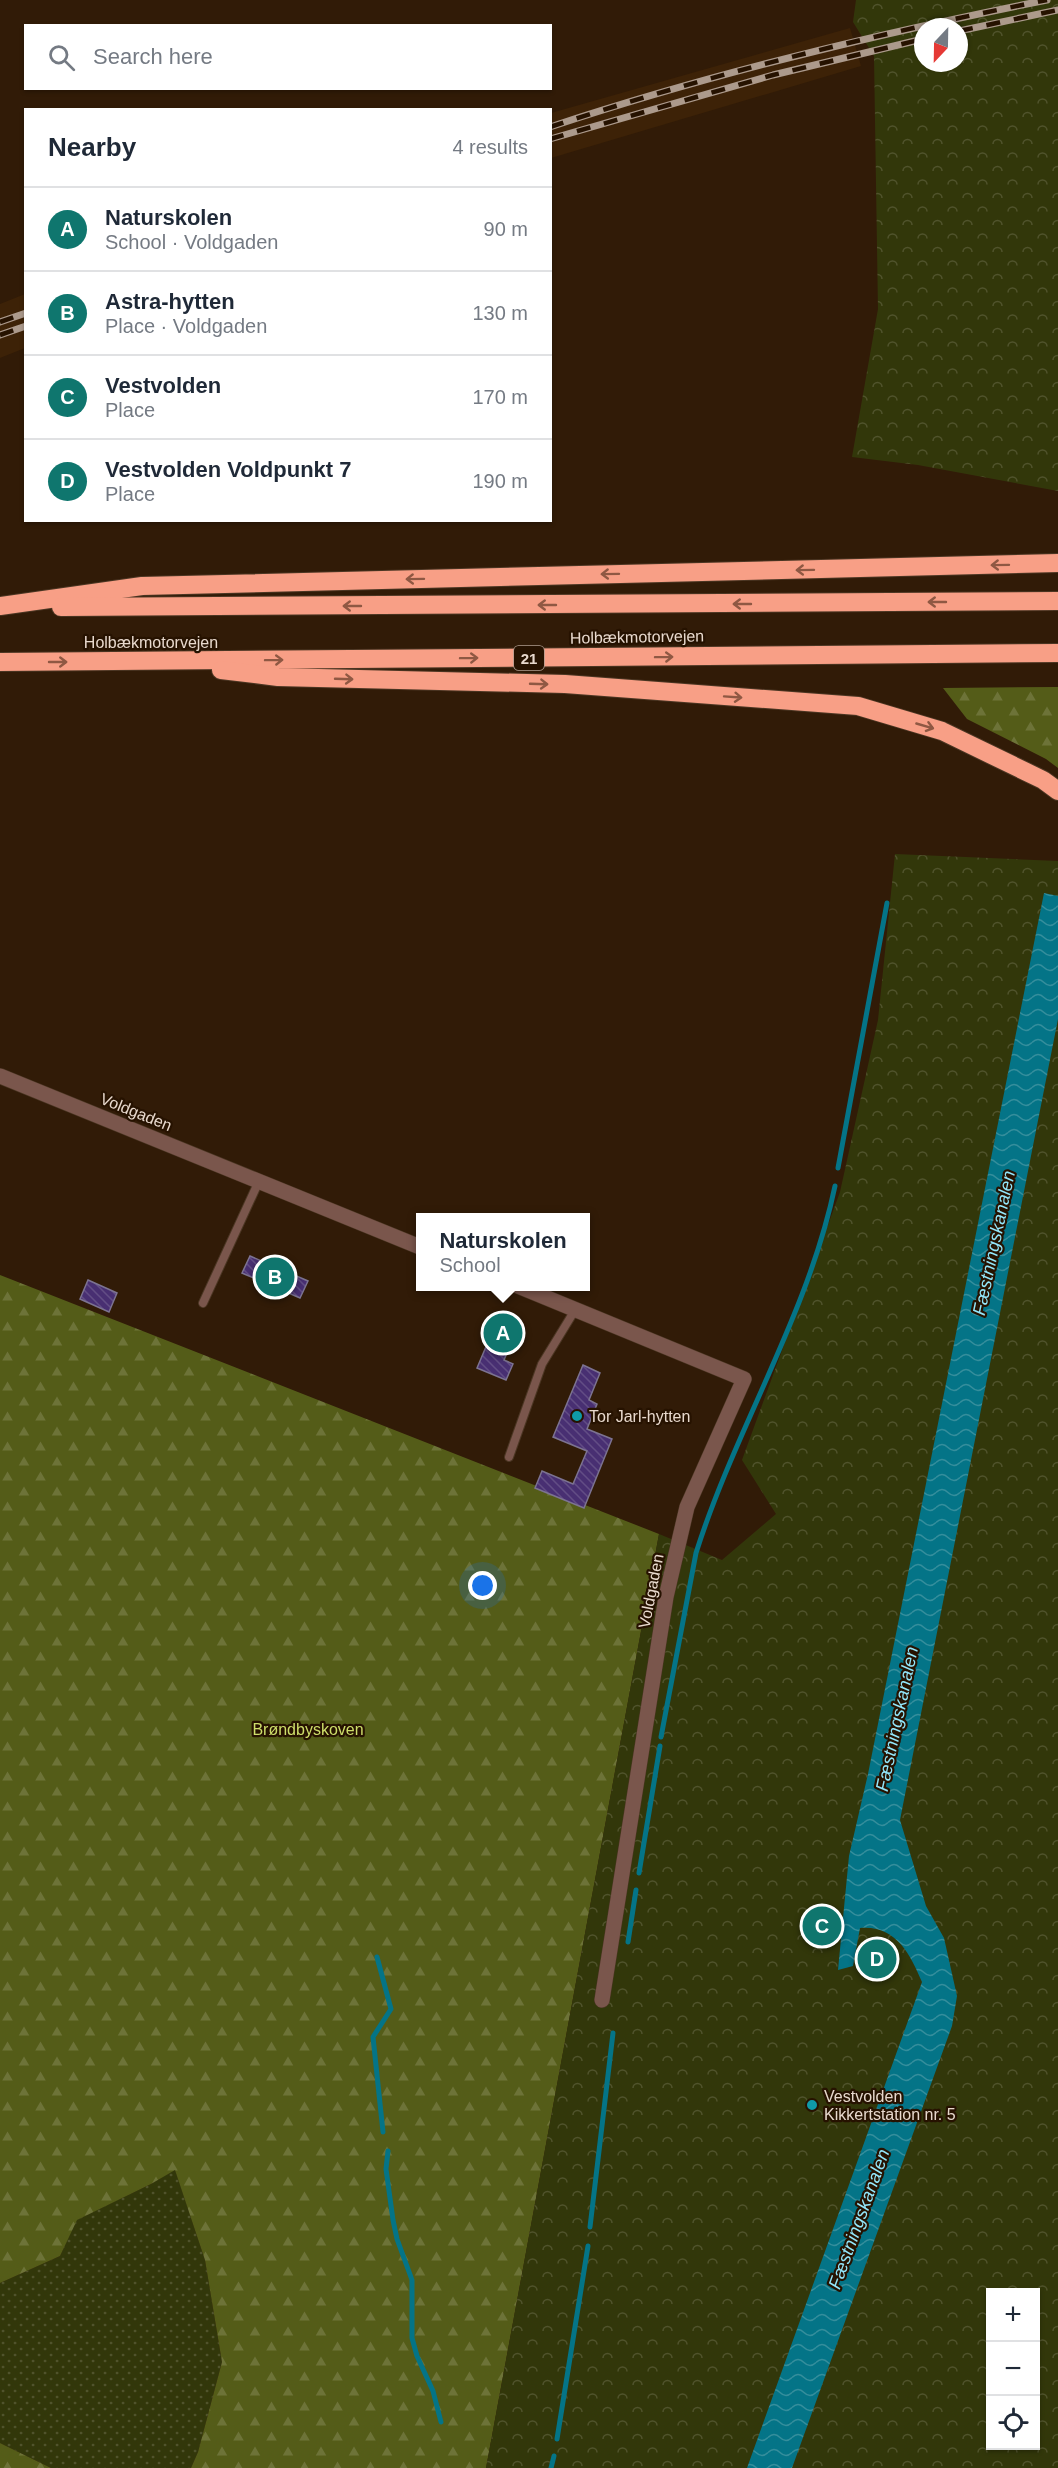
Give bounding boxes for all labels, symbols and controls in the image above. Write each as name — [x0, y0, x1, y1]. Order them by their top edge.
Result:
north arrow — [914, 18, 968, 72]
search box — [24, 24, 552, 90]
icon: search — [45, 41, 78, 74]
text: Search here — [93, 44, 213, 69]
text: Nearby — [48, 132, 136, 162]
text: 4 results — [452, 136, 528, 158]
text: Naturskolen — [105, 205, 232, 230]
text: A — [60, 218, 75, 240]
text: 90 m — [484, 218, 528, 240]
text: School · Voldgaden — [105, 231, 278, 253]
text: Astra-hytten — [105, 289, 235, 314]
text: B — [60, 302, 75, 324]
text: 130 m — [472, 302, 528, 324]
text: Place · Voldgaden — [105, 315, 267, 337]
text: Vestvolden — [105, 373, 221, 398]
text: C — [60, 386, 75, 408]
text: 170 m — [472, 386, 528, 408]
text: Place — [105, 399, 155, 421]
text: Vestvolden Voldpunkt 7 — [105, 457, 352, 482]
text: D — [60, 470, 75, 492]
text: 190 m — [472, 470, 528, 492]
text: Place — [105, 483, 155, 505]
one-way arrow — [990, 559, 1010, 570]
one-way arrow — [795, 564, 815, 575]
one-way arrow — [600, 569, 620, 580]
one-way arrow — [405, 574, 425, 585]
one-way arrow — [927, 597, 947, 608]
one-way arrow — [732, 598, 752, 610]
one-way arrow — [537, 599, 557, 611]
one-way arrow — [342, 600, 362, 612]
street label: Holbækmotorvejen — [570, 627, 704, 647]
street label: Holbækmotorvejen — [84, 634, 218, 651]
road number: 21 — [514, 646, 544, 670]
one-way arrow — [654, 651, 674, 663]
one-way arrow — [459, 653, 479, 664]
one-way arrow — [264, 654, 284, 666]
one-way arrow — [48, 656, 68, 668]
one-way arrow — [333, 673, 353, 684]
one-way arrow — [528, 678, 548, 689]
one-way arrow — [723, 692, 743, 703]
one-way arrow — [915, 721, 934, 732]
street label: Voldgaden — [98, 1090, 174, 1134]
water label: Fæstningskanalen — [969, 1169, 1019, 1317]
popup — [416, 1213, 590, 1291]
text: Naturskolen — [439, 1228, 567, 1253]
pin: B — [256, 1254, 294, 1300]
text: School — [439, 1254, 501, 1276]
pin: A — [484, 1310, 522, 1356]
place label: Tor Jarl-hytten — [589, 1408, 690, 1425]
marker: Tor Jarl-hytten — [570, 1409, 584, 1423]
street label: Voldgaden — [635, 1552, 667, 1630]
your location — [468, 1571, 497, 1600]
water label: Fæstningskanalen — [872, 1645, 922, 1793]
park label: Brøndbyskoven — [252, 1721, 364, 1738]
pin: C — [802, 1904, 842, 1948]
pin: D — [858, 1936, 896, 1982]
place label: Vestvolden Kikkertstation nr. 5 — [824, 2088, 956, 2123]
marker: Vestvolden Kikkertstation nr. 5 — [805, 2098, 819, 2112]
water label: Fæstningskanalen — [824, 2146, 894, 2292]
map controls — [986, 2288, 1040, 2450]
button: + — [986, 2288, 1040, 2342]
button: − — [986, 2342, 1040, 2396]
button: locate — [986, 2396, 1040, 2450]

